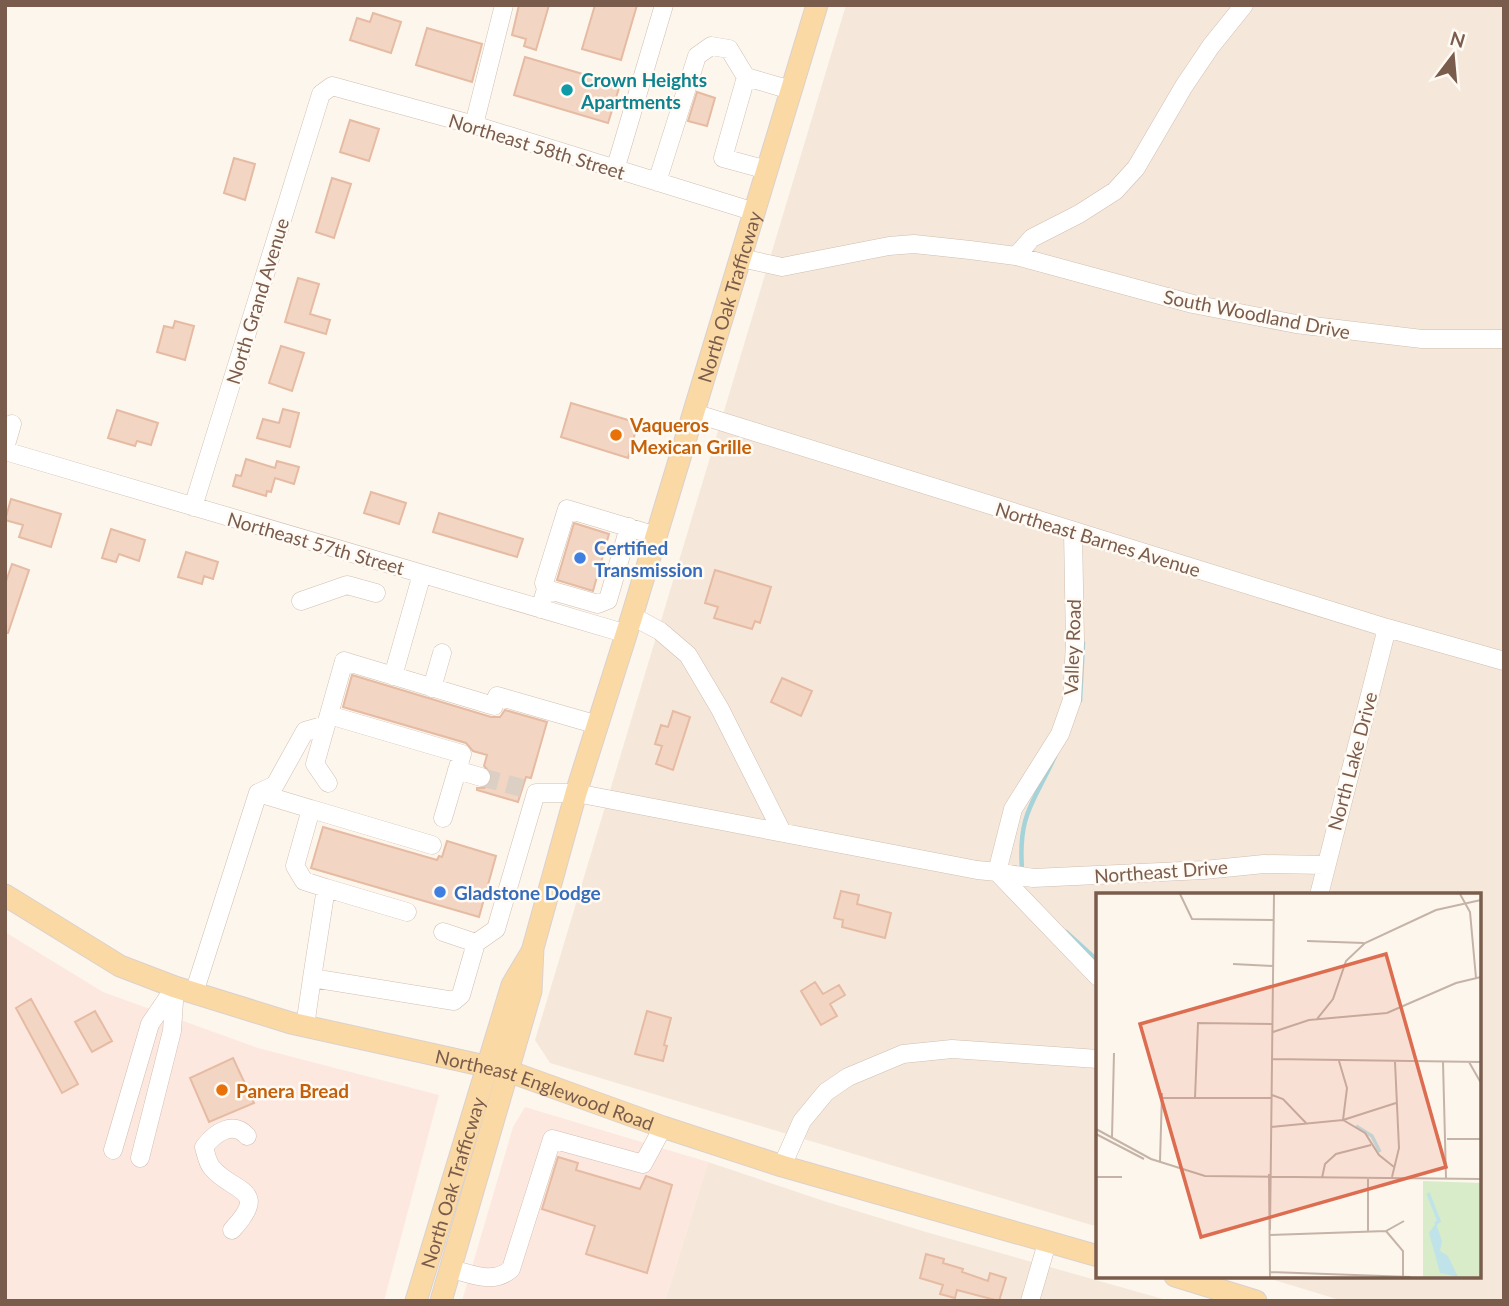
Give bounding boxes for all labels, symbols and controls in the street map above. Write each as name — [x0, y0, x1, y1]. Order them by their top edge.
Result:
north arrow — [1418, 21, 1488, 91]
text: N — [1448, 26, 1468, 52]
place label: Crown Heights Apartments — [580, 68, 707, 113]
marker: Crown Heights Apartments — [559, 82, 575, 98]
street label: Northeast 58th Street — [446, 108, 628, 184]
street label: North Oak Trafficway — [692, 208, 765, 385]
street label: North Grand Avenue — [221, 215, 293, 387]
street label: South Woodland Drive — [1162, 285, 1352, 343]
place label: Vaqueros Mexican Grille — [629, 413, 752, 458]
marker: Vaqueros Mexican Grille — [608, 427, 624, 443]
street label: Northeast Barnes Avenue — [993, 497, 1203, 581]
street label: Northeast 57th Street — [225, 507, 407, 579]
place label: Certified Transmission — [594, 536, 703, 581]
marker: Certified Transmission — [572, 550, 588, 566]
street label: Valley Road — [1059, 599, 1085, 695]
street label: North Lake Drive — [1322, 689, 1382, 833]
street label: Northeast Drive — [1093, 855, 1229, 887]
place label: Gladstone Dodge — [454, 881, 601, 904]
marker: Gladstone Dodge — [432, 884, 448, 900]
inset map — [1096, 893, 1481, 1278]
street label: Northeast Englewood Road — [433, 1044, 657, 1134]
place label: Panera Bread — [236, 1079, 349, 1102]
marker: Panera Bread — [214, 1082, 230, 1098]
street label: North Oak Trafficway — [415, 1094, 489, 1271]

